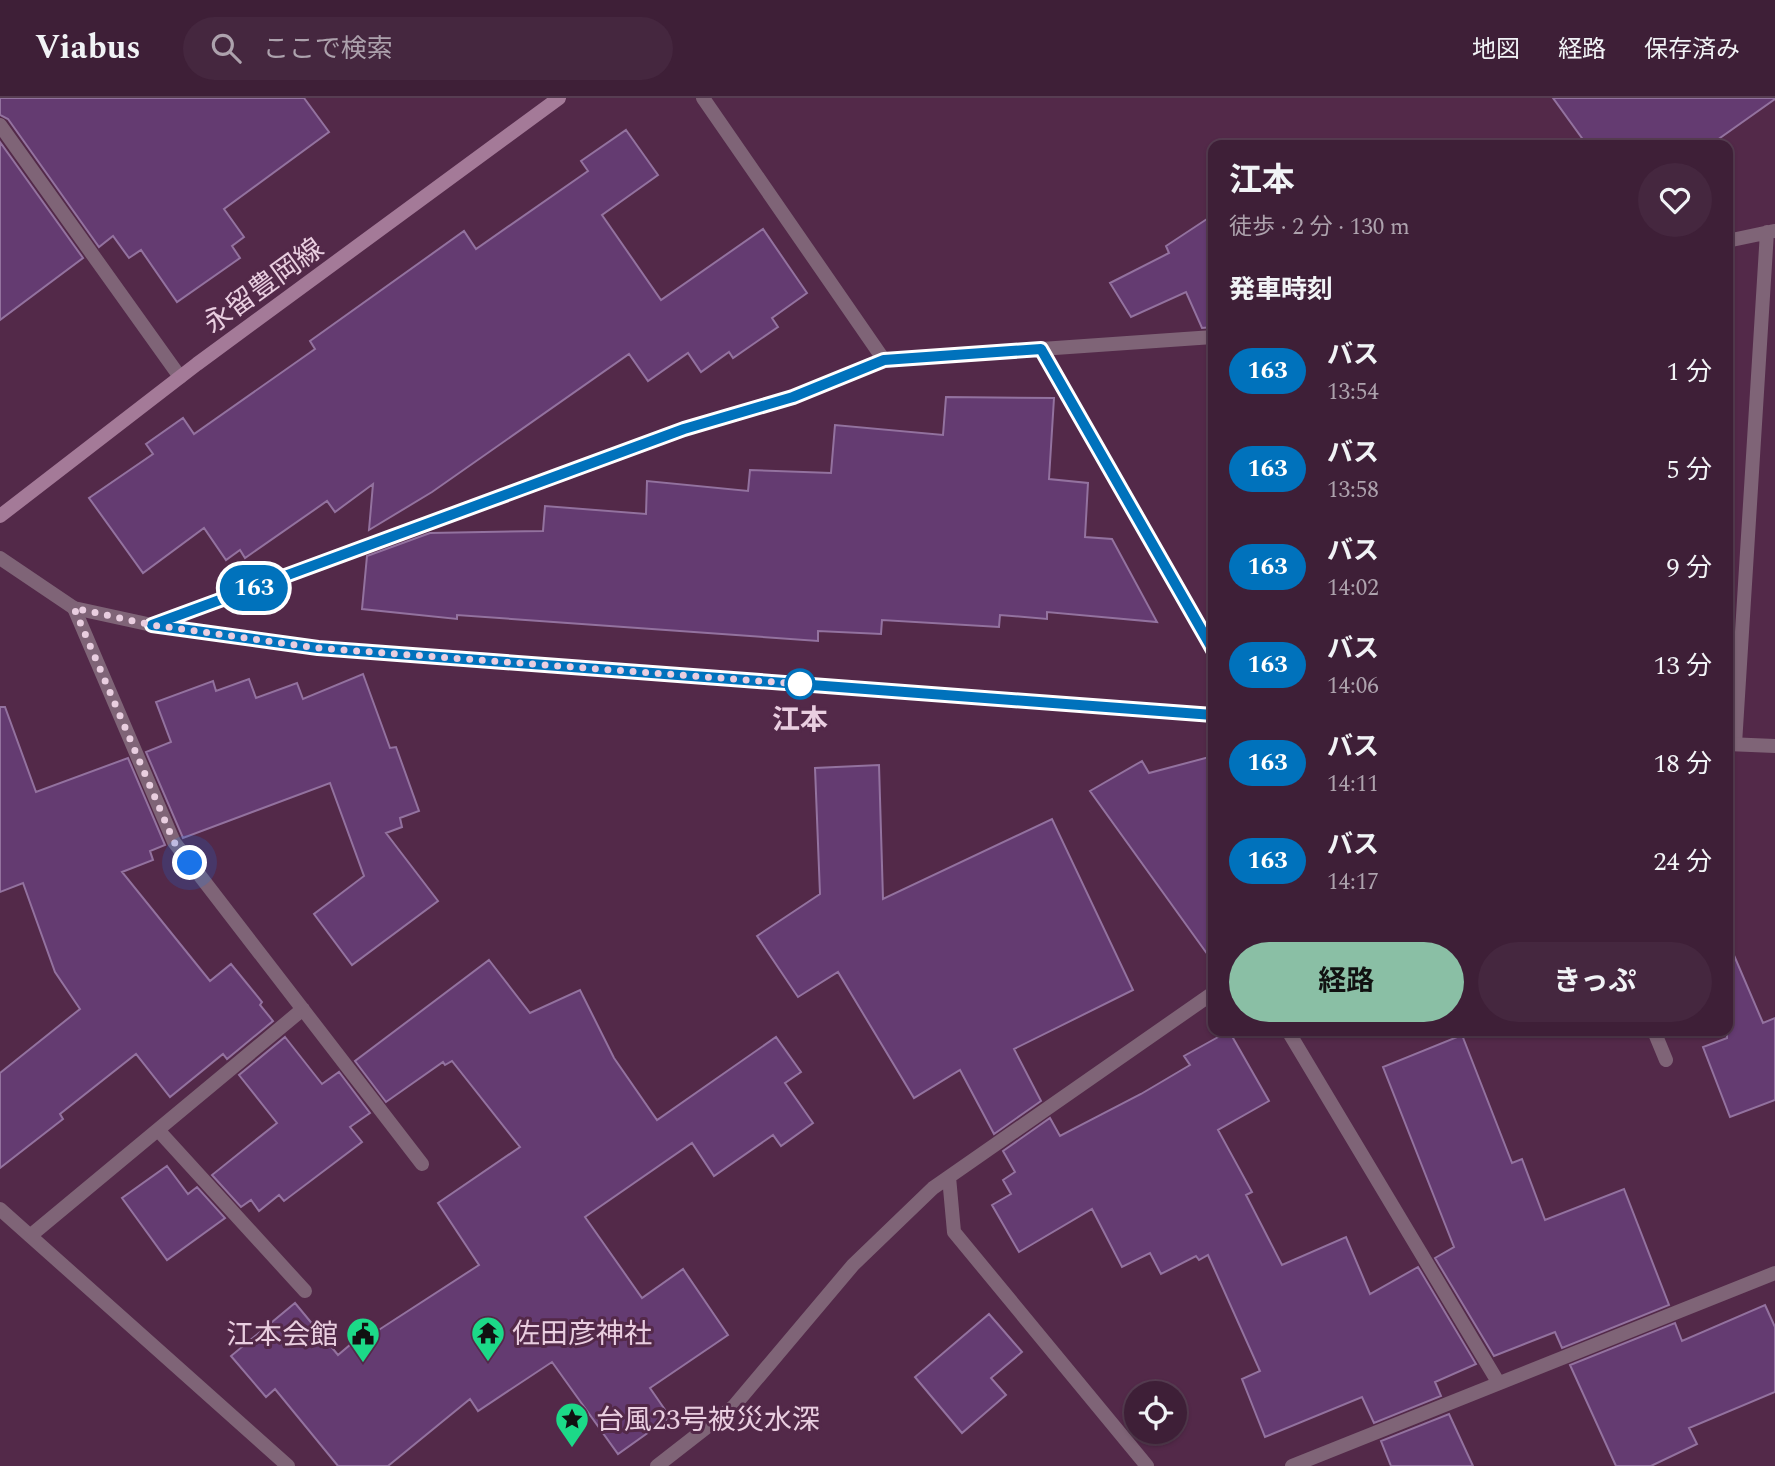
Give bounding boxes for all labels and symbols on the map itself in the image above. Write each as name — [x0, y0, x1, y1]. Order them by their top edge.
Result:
street label: 永留豊岡線 — [195, 228, 333, 345]
line badge: 163 — [214, 565, 294, 611]
marker: 江本 — [785, 669, 815, 699]
place label: 江本 — [772, 699, 828, 742]
your location — [172, 845, 207, 880]
place label: 佐田彦神社 — [512, 1313, 652, 1356]
place label: 江本会館 — [226, 1314, 338, 1357]
temple icon: 佐田彦神社 — [469, 1314, 507, 1363]
public building icon: 江本会館 — [344, 1315, 382, 1364]
place label: 台風23号被災水深 — [596, 1399, 820, 1442]
place icon: 台風23号被災水深 — [553, 1400, 591, 1449]

